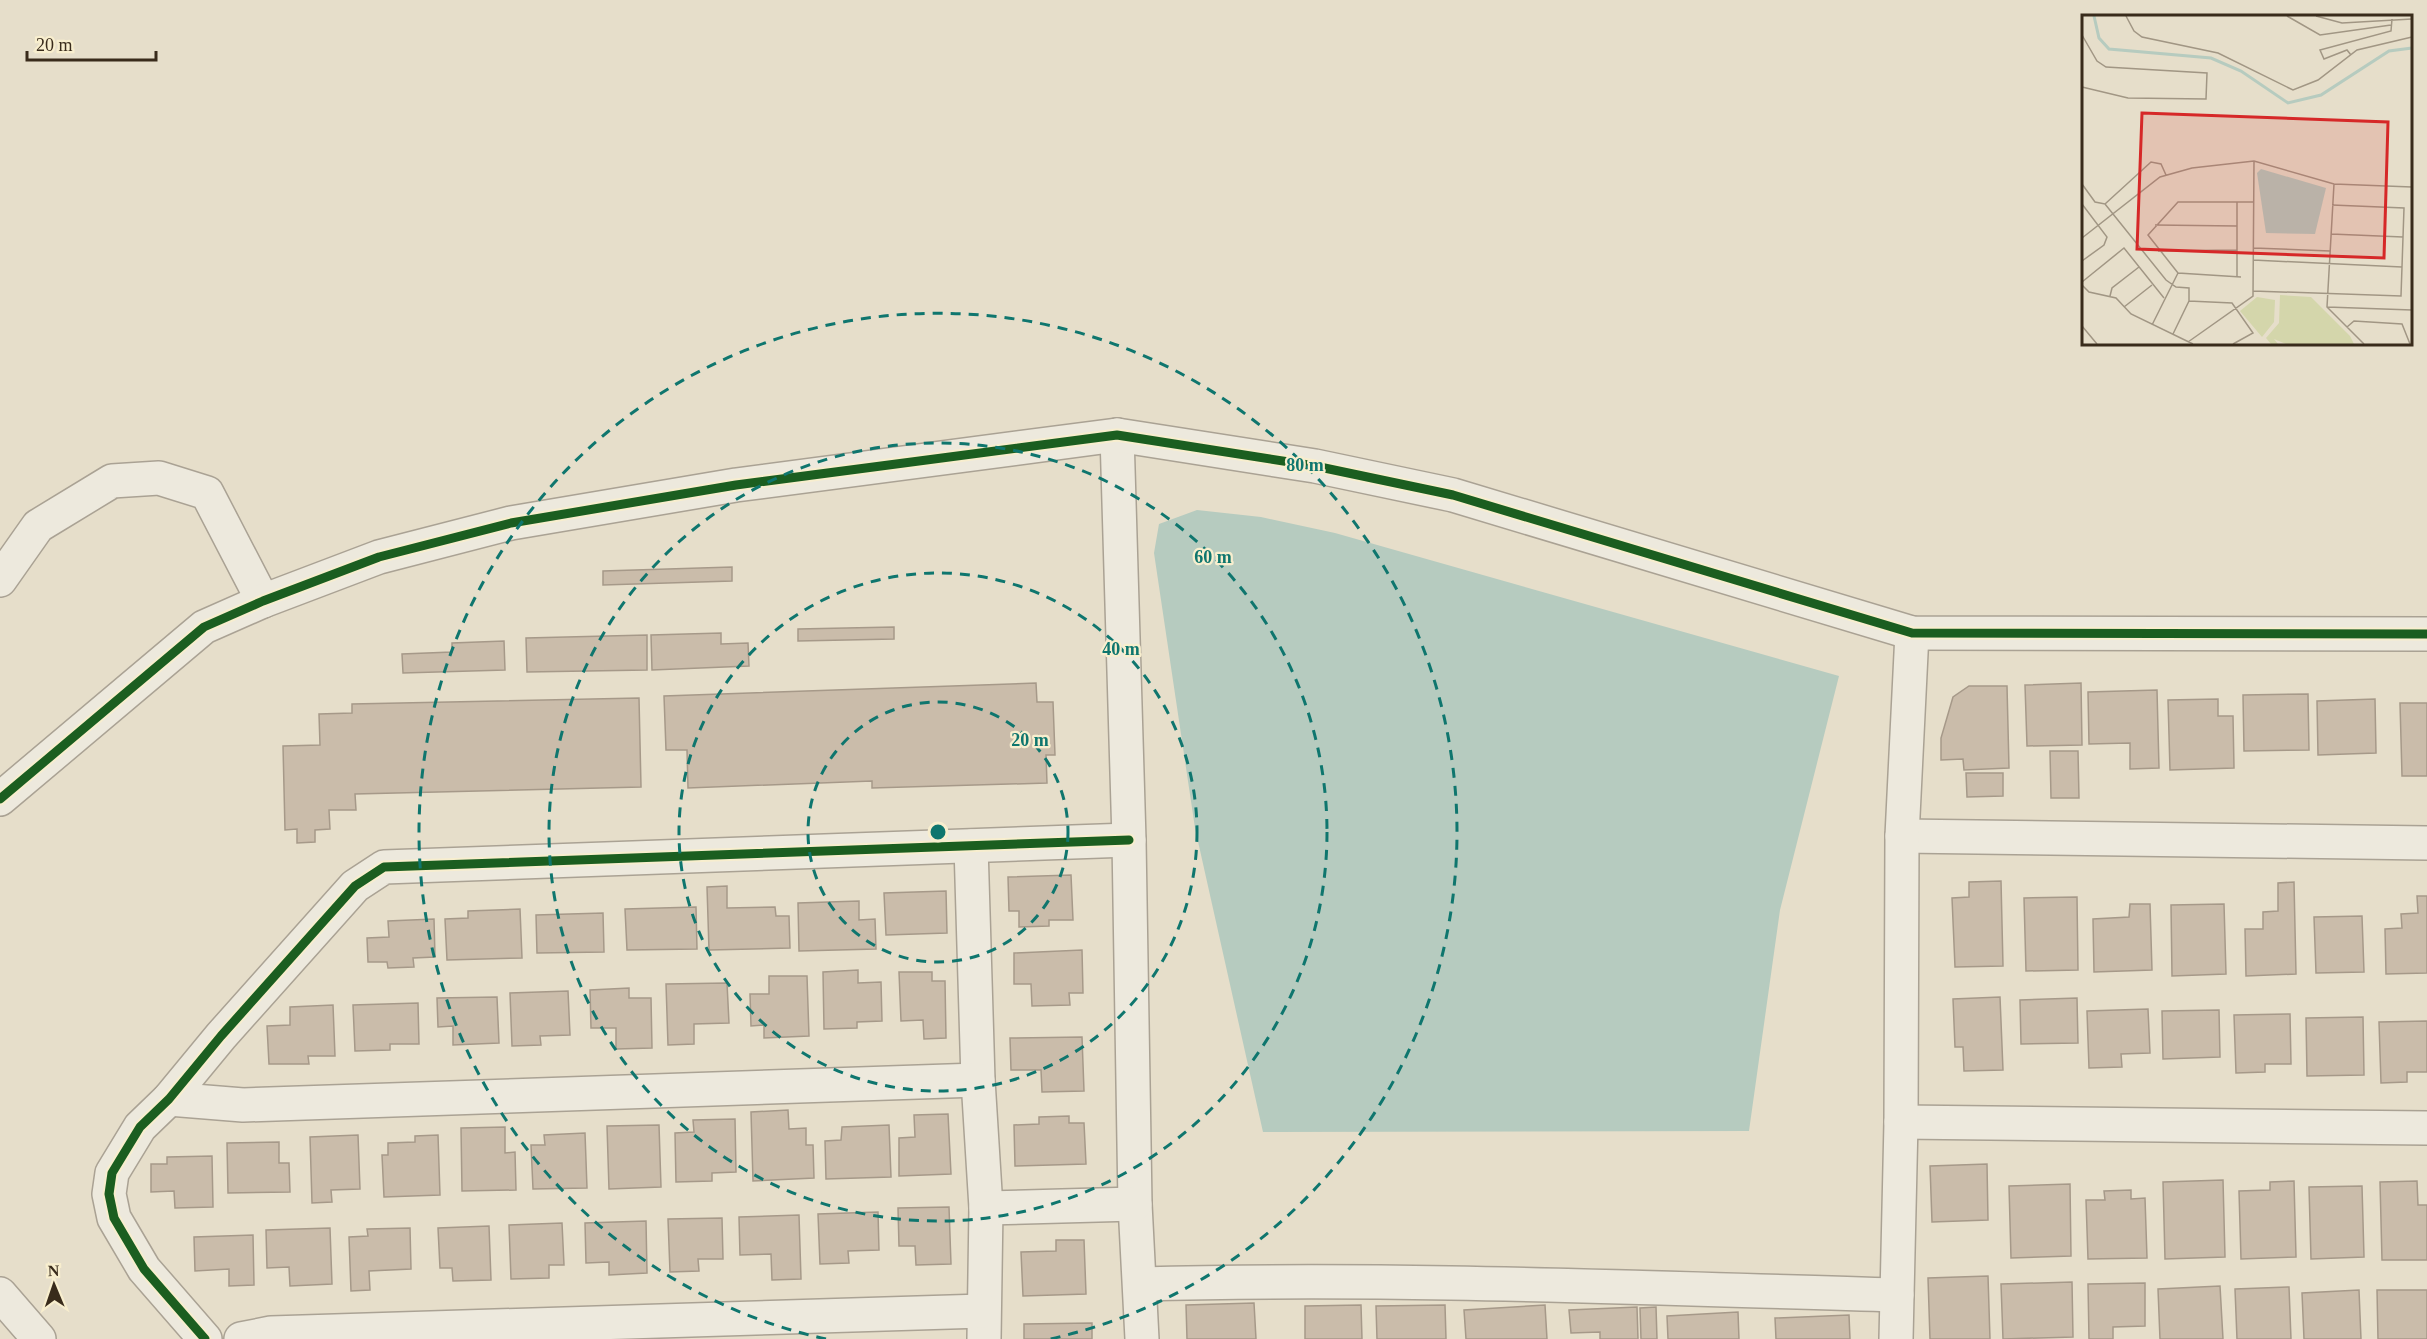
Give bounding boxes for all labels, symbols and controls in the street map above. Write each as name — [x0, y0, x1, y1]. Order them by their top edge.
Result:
inset map — [2082, 15, 2412, 345]
scale bar — [27, 24, 156, 62]
text: 20 m — [36, 35, 73, 55]
text: 80 m — [1286, 455, 1324, 475]
text: 60 m — [1194, 547, 1232, 567]
text: 40 m — [1102, 639, 1140, 659]
text: 20 m — [1011, 730, 1049, 750]
centre of rings — [928, 822, 948, 842]
north arrow — [24, 1255, 84, 1315]
text: N — [47, 1262, 60, 1279]

